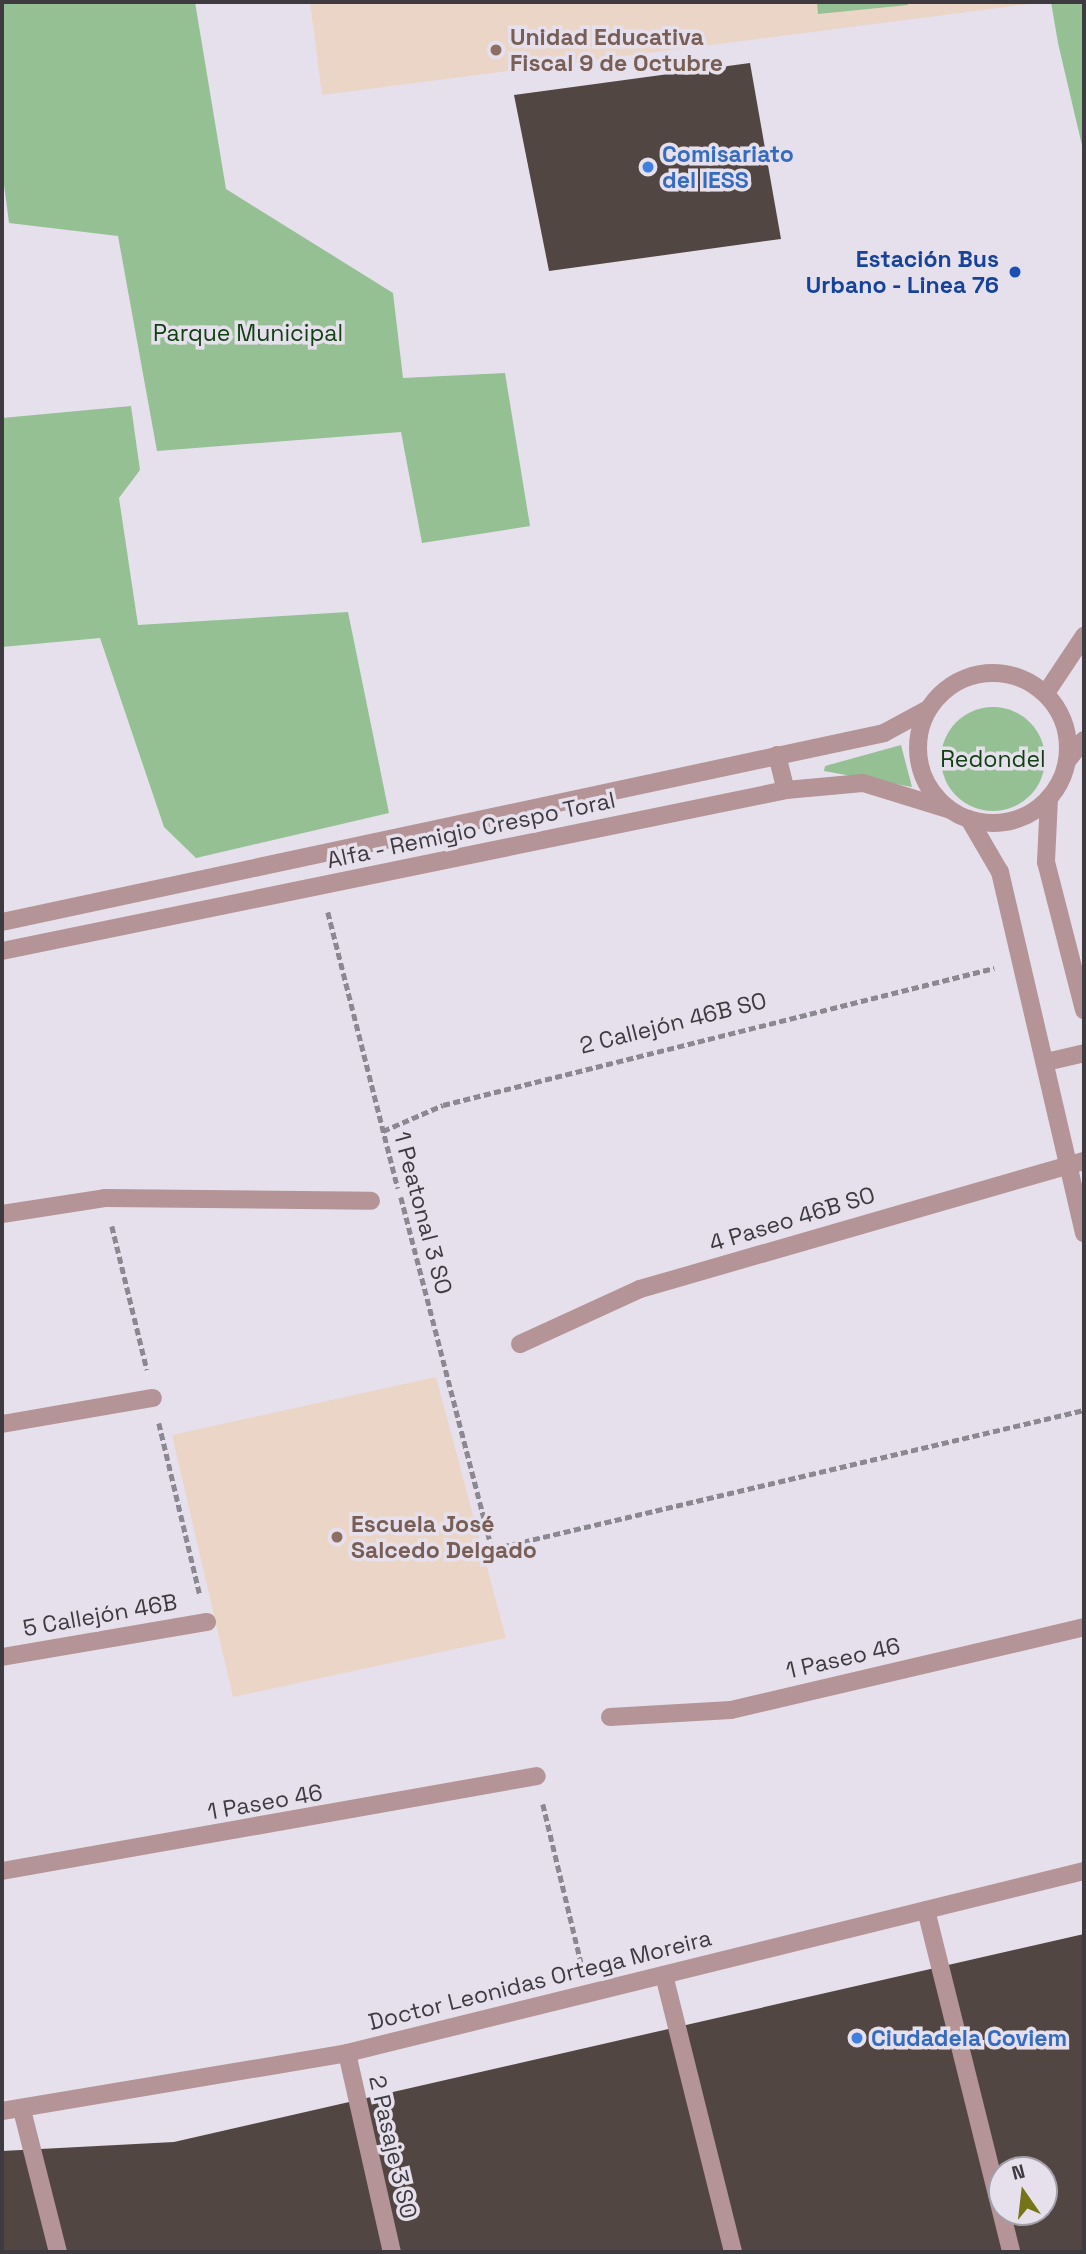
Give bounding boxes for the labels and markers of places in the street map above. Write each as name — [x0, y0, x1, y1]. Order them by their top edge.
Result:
place label: Unidad Educativa Fiscal 9 de Octubre — [510, 23, 723, 77]
marker: Unidad Educativa Fiscal 9 de Octubre — [488, 42, 504, 58]
place label: Comisariato del IESS — [662, 140, 794, 194]
marker: Comisariato del IESS — [640, 159, 656, 175]
place label: Estación Bus Urbano - Linea 76 — [805, 245, 999, 299]
marker: Estación Bus Urbano - Linea 76 — [1005, 262, 1025, 282]
place label: Escuela José Salcedo Delgado — [351, 1510, 537, 1564]
marker: Escuela José Salcedo Delgado — [329, 1529, 345, 1545]
place label: Ciudadela Coviem — [871, 2024, 1067, 2052]
marker: Ciudadela Coviem — [849, 2030, 865, 2046]

